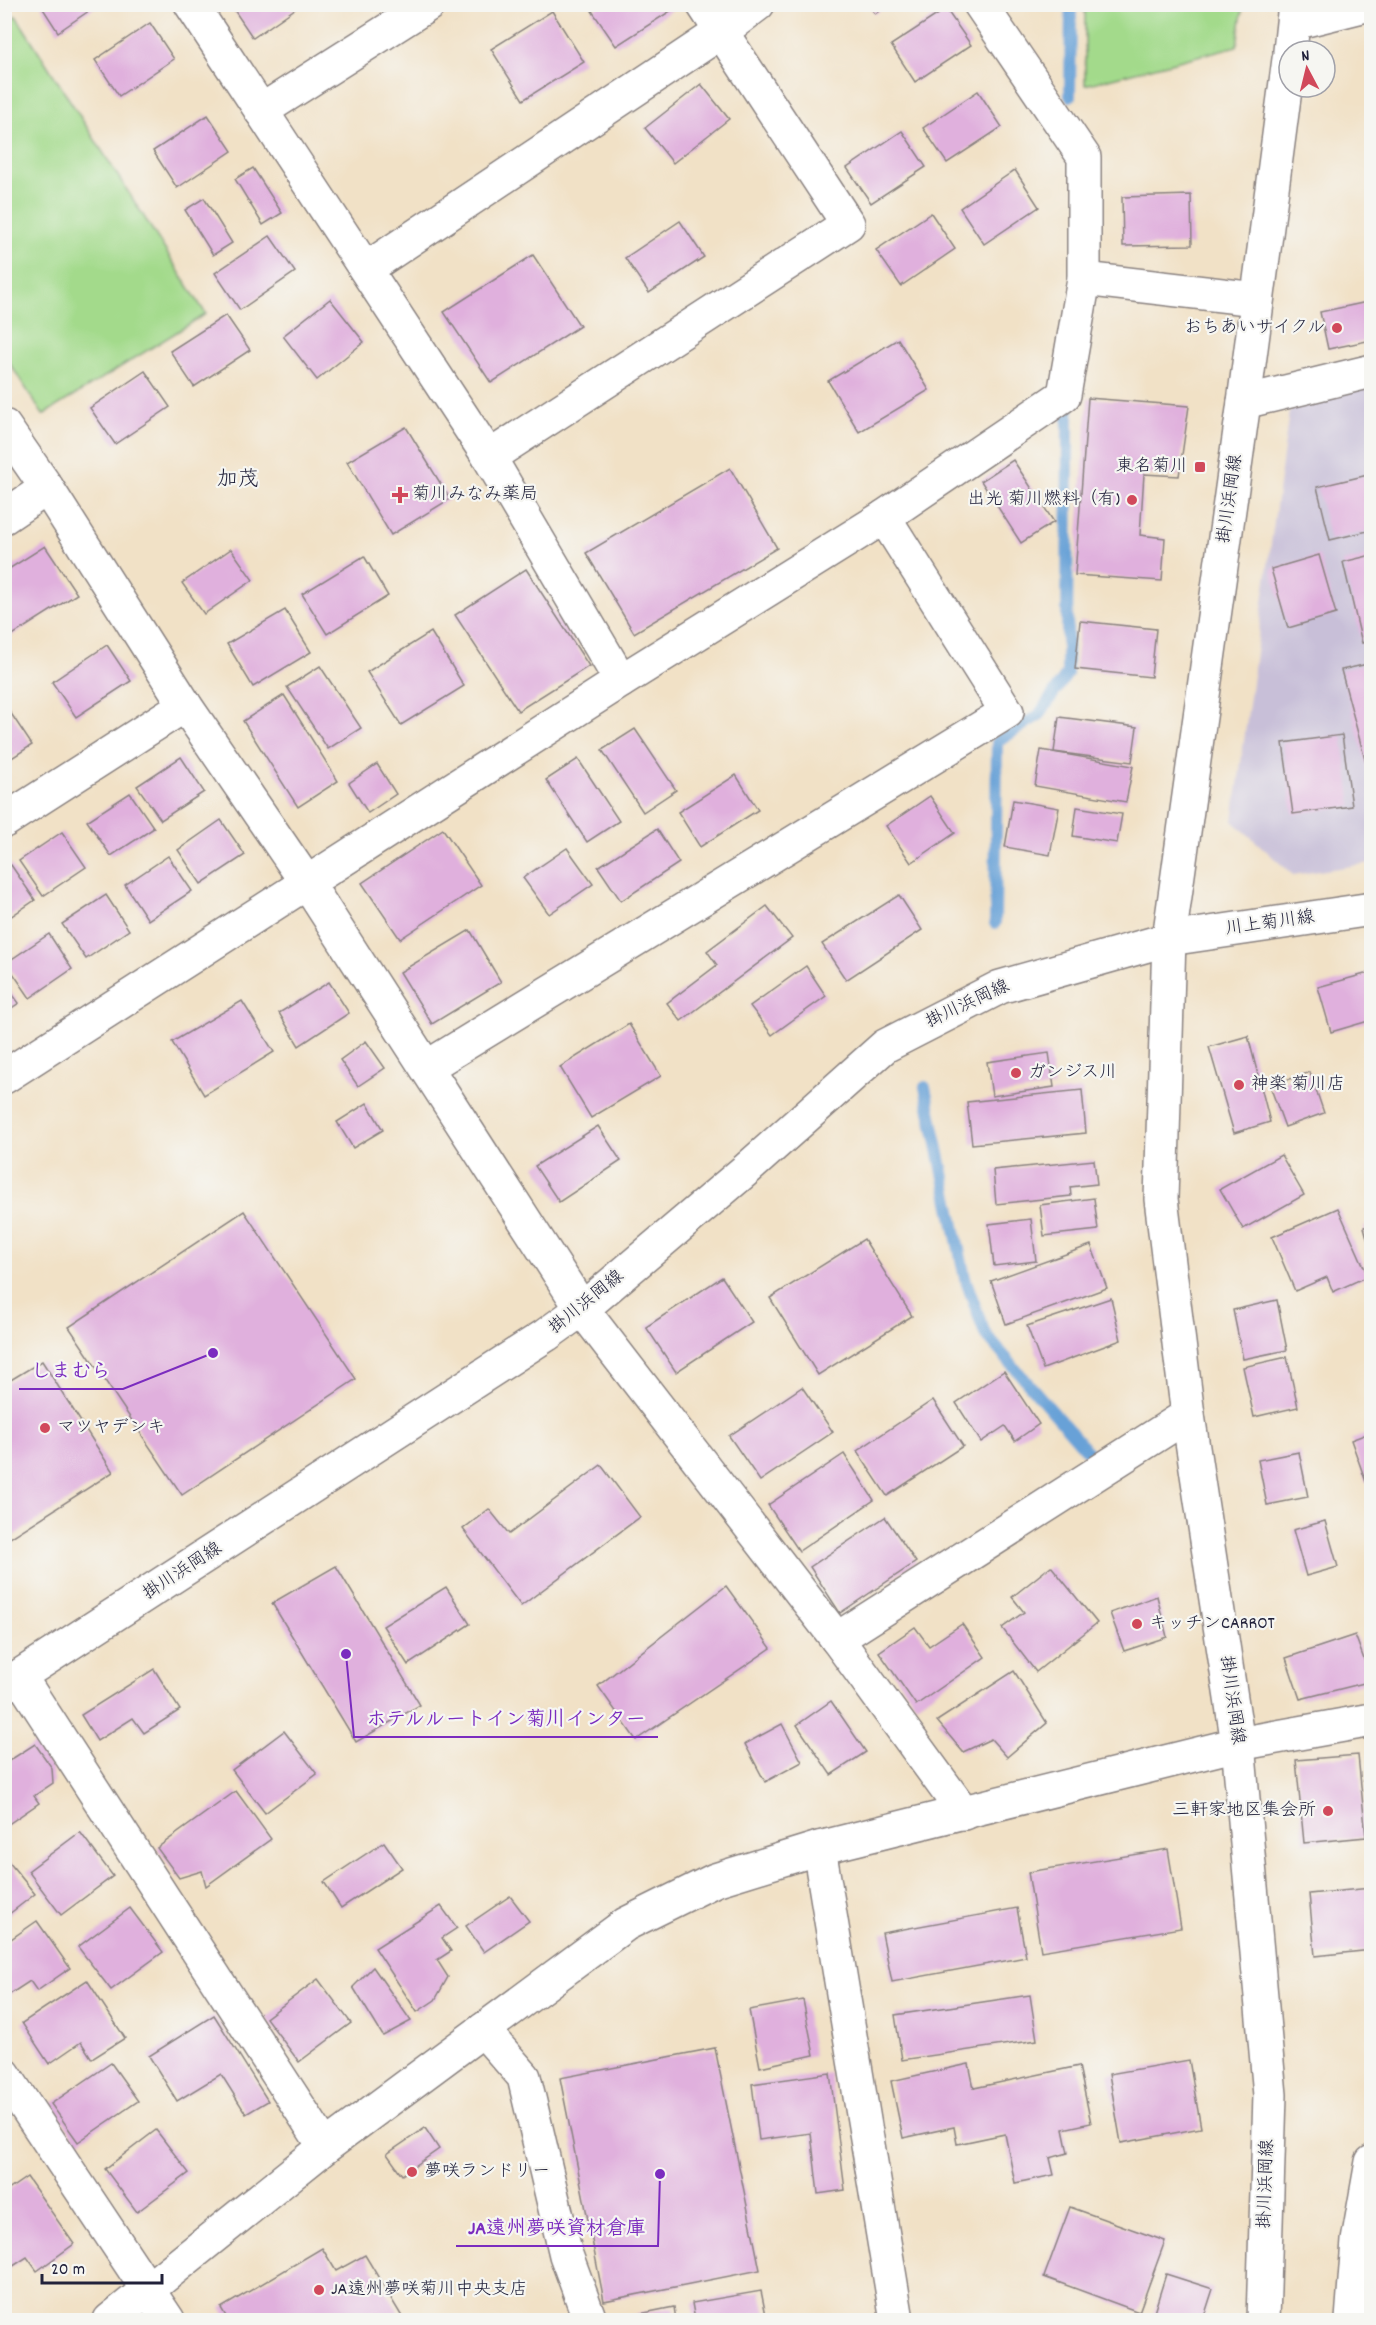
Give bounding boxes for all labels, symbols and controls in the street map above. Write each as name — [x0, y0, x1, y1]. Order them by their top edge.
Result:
north arrow — [1277, 39, 1337, 99]
text: N — [1300, 45, 1311, 68]
place label: おちあいサイクル — [1184, 316, 1325, 341]
marker: おちあいサイクル — [1330, 321, 1344, 335]
street label: 掛川浜岡線 — [1212, 453, 1250, 545]
place label: 東名菊川 — [1116, 455, 1188, 480]
marker: 東名菊川 — [1193, 460, 1207, 474]
district label: 加茂 — [217, 466, 259, 496]
place label: 菊川みなみ薬局 — [412, 483, 538, 508]
marker: 菊川みなみ薬局 — [393, 488, 407, 502]
place label: 出光 菊川燃料（有) — [967, 488, 1120, 513]
marker: 出光 菊川燃料（有) — [1125, 493, 1139, 507]
street label: 川上菊川線 — [1224, 905, 1316, 943]
street label: 掛川浜岡線 — [922, 975, 1014, 1035]
place label: ガンジス川 — [1028, 1061, 1117, 1086]
marker: ガンジス川 — [1009, 1066, 1023, 1080]
place label: 神楽 菊川店 — [1251, 1073, 1345, 1098]
marker: 神楽 菊川店 — [1232, 1078, 1246, 1092]
street label: 掛川浜岡線 — [544, 1265, 630, 1341]
callout: しまむら — [19, 1351, 123, 1389]
text: しまむら — [31, 1359, 111, 1387]
place label: マツヤデンキ — [57, 1416, 165, 1441]
marker: マツヤデンキ — [38, 1421, 52, 1435]
street label: 掛川浜岡線 — [138, 1537, 228, 1607]
place label: キッチンCARROT — [1149, 1612, 1275, 1637]
marker: キッチンCARROT — [1130, 1617, 1144, 1631]
street label: 掛川浜岡線 — [1212, 1654, 1250, 1746]
callout: ホテルルートイン菊川インター — [354, 1699, 658, 1737]
text: ホテルルートイン菊川インター — [366, 1707, 646, 1735]
place label: 三軒家地区集会所 — [1172, 1799, 1316, 1824]
marker: 三軒家地区集会所 — [1321, 1804, 1335, 1818]
street label: 掛川浜岡線 — [1253, 2139, 1281, 2229]
place label: 夢咲ランドリー — [424, 2160, 550, 2185]
marker: 夢咲ランドリー — [405, 2165, 419, 2179]
callout: JA遠州夢咲資材倉庫 — [456, 2208, 658, 2246]
text: JA遠州夢咲資材倉庫 — [468, 2216, 646, 2244]
scale bar — [42, 2247, 162, 2285]
text: 20 m — [51, 2258, 85, 2283]
place label: JA遠州夢咲菊川中央支店 — [331, 2278, 527, 2303]
marker: JA遠州夢咲菊川中央支店 — [312, 2283, 326, 2297]

